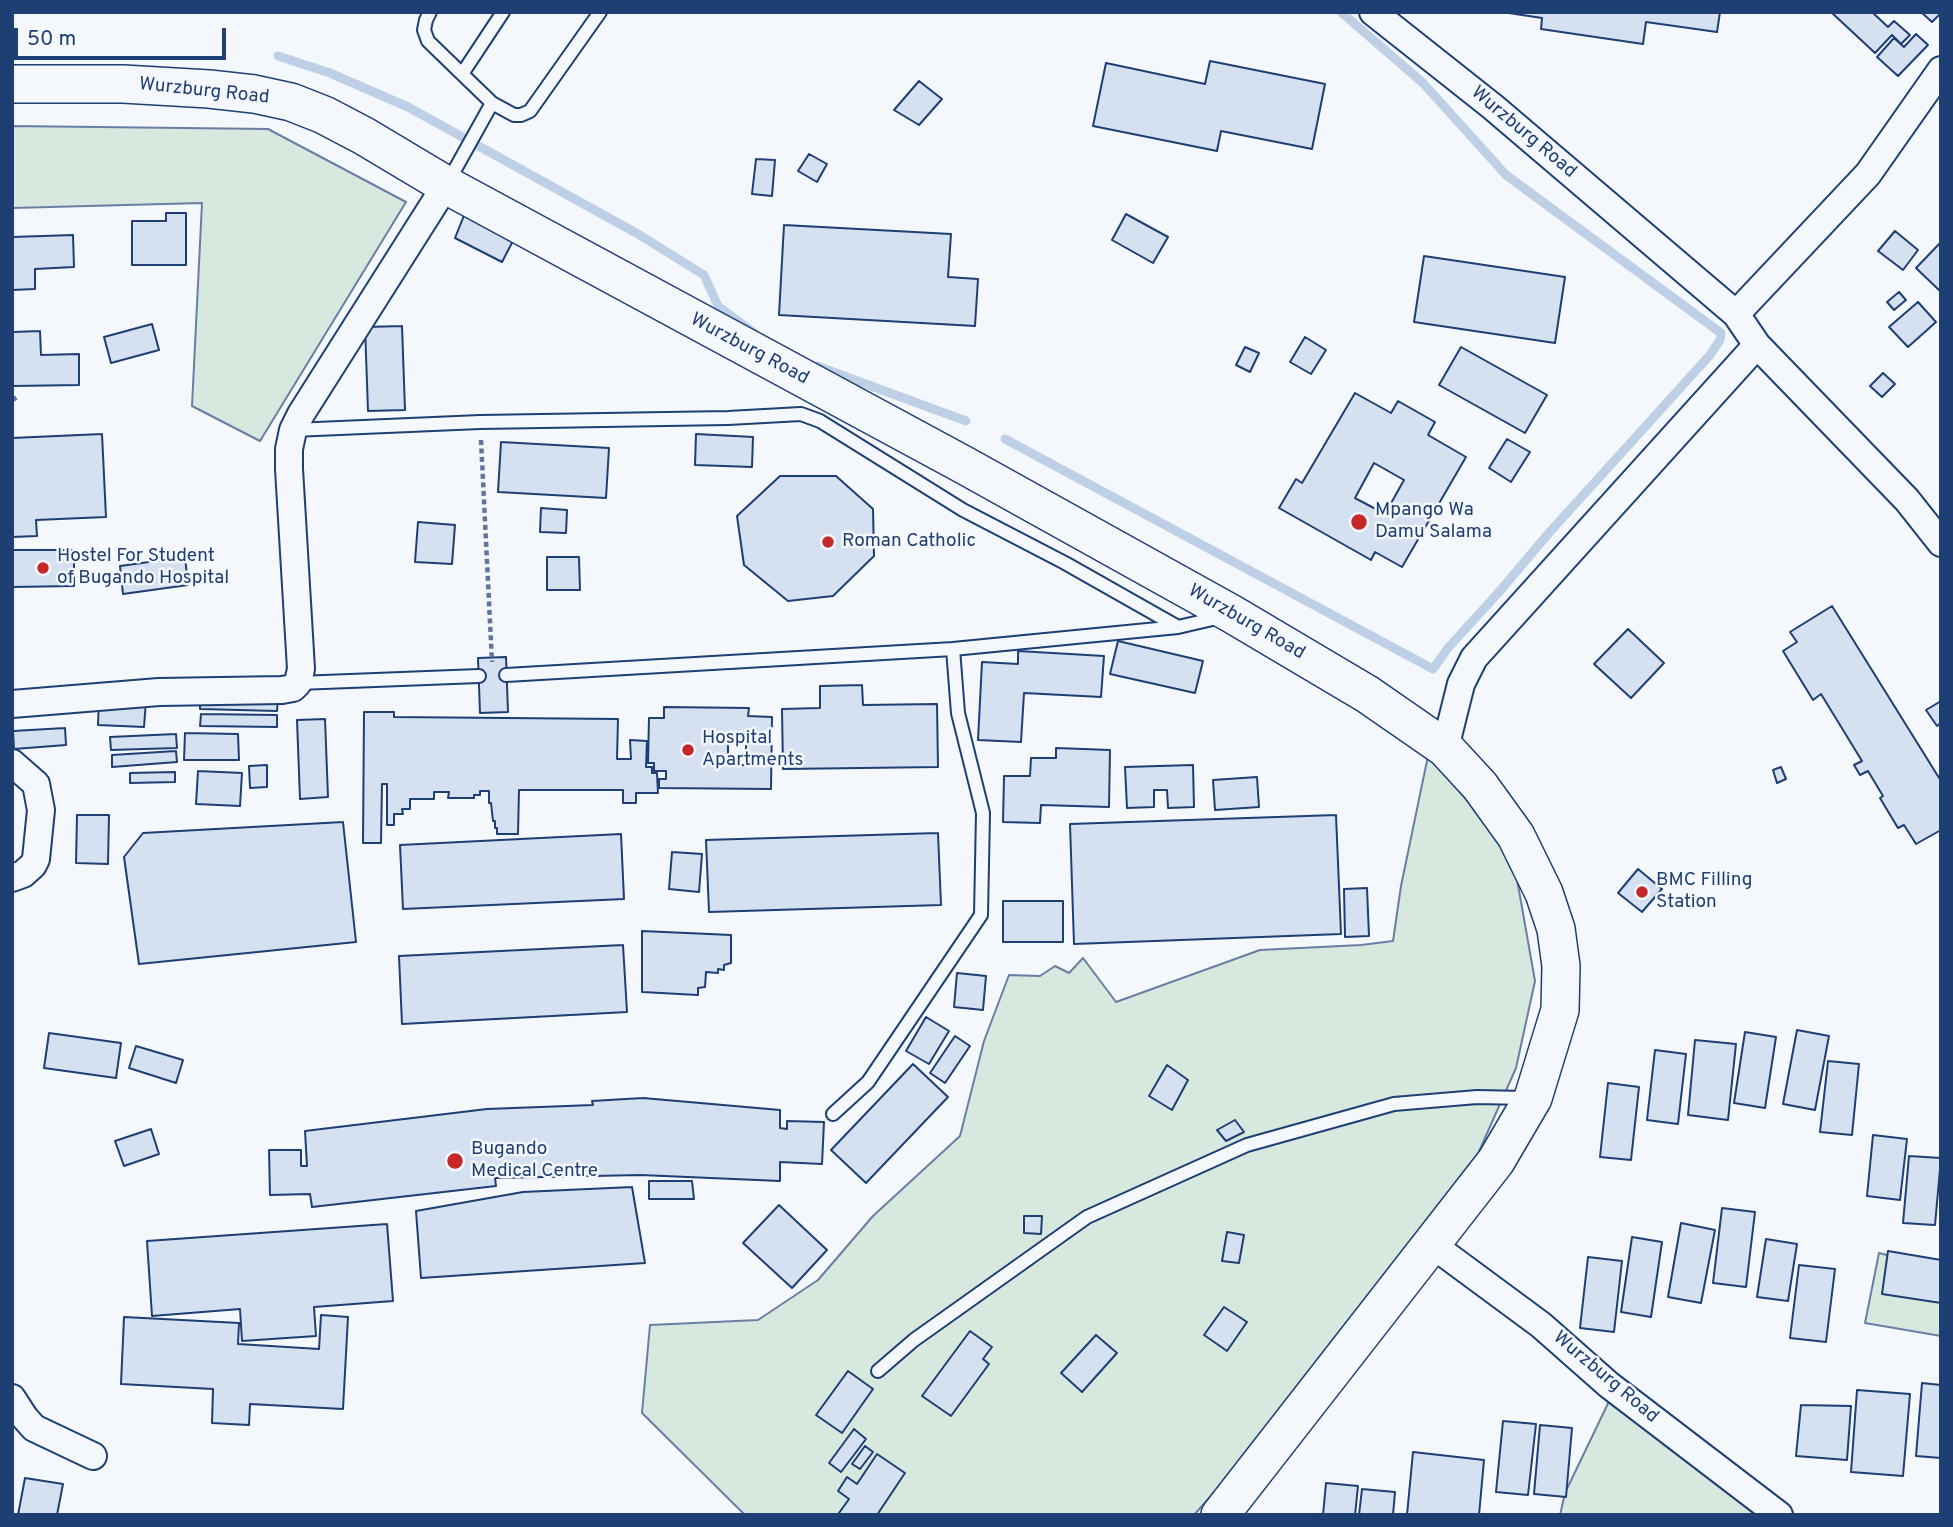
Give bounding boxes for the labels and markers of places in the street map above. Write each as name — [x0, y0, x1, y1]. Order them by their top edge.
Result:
place label: Mpango Wa Damu Salama — [1375, 500, 1492, 544]
marker: Mpango Wa Damu Salama — [1349, 512, 1369, 532]
place label: Roman Catholic — [842, 531, 976, 553]
marker: Roman Catholic — [820, 534, 836, 550]
place label: Hostel For Student of Bugando Hospital — [57, 546, 229, 590]
marker: Hostel For Student of Bugando Hospital — [35, 560, 51, 576]
place label: Hospital Apartments — [702, 728, 803, 772]
marker: Hospital Apartments — [680, 742, 696, 758]
place label: BMC Filling Station — [1656, 870, 1752, 914]
marker: BMC Filling Station — [1634, 884, 1650, 900]
place label: Bugando Medical Centre — [471, 1139, 598, 1183]
marker: Bugando Medical Centre — [445, 1151, 465, 1171]

